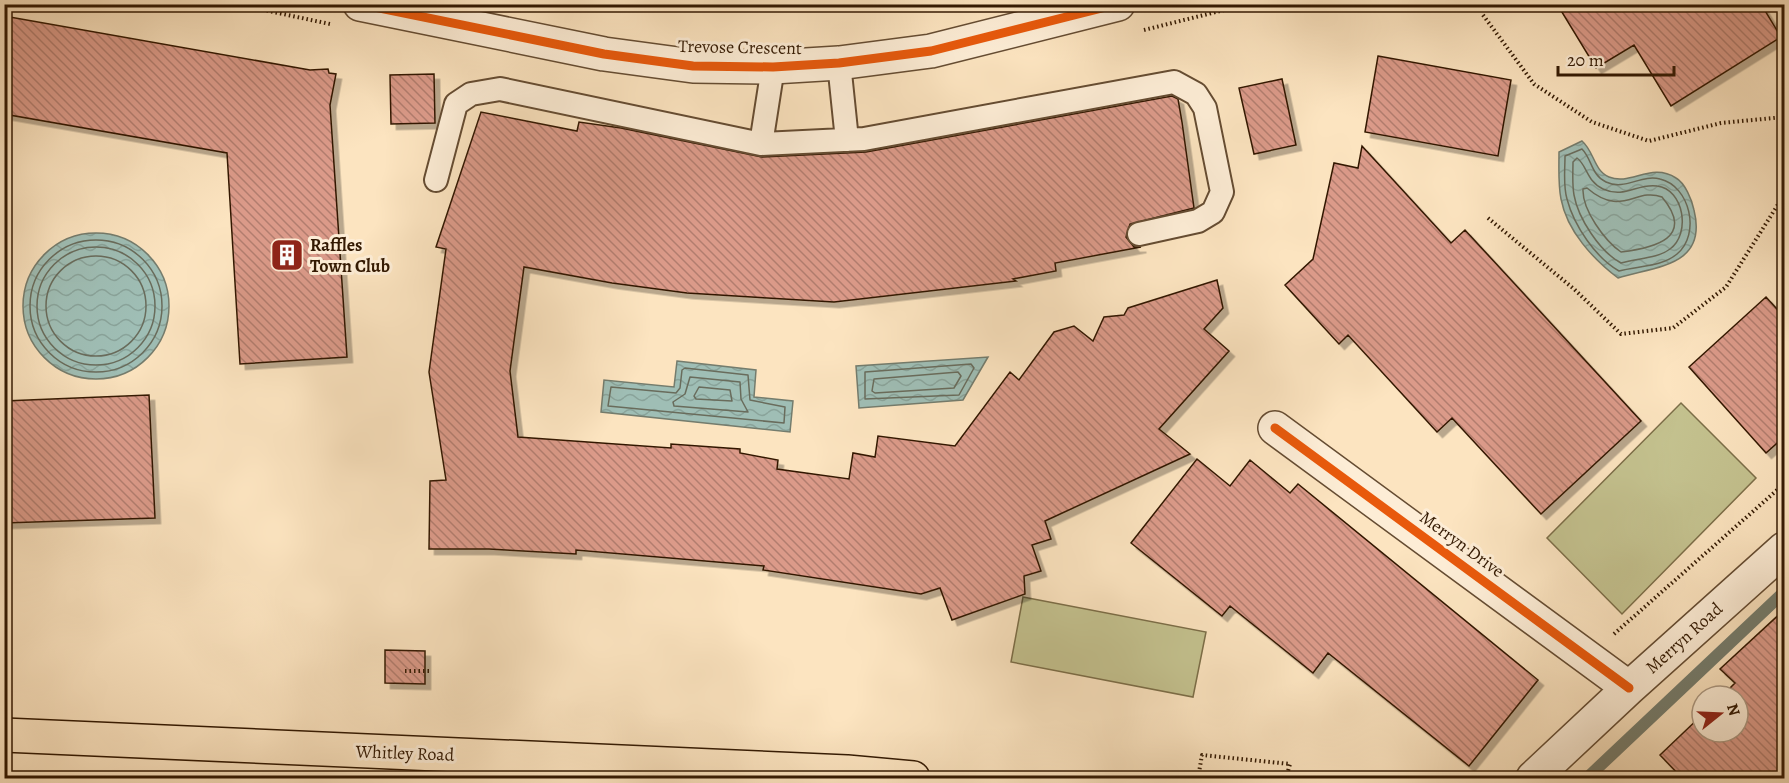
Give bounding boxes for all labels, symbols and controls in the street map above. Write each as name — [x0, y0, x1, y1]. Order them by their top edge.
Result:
street label: Trevose Crescent — [678, 34, 802, 60]
scale bar — [1558, 39, 1674, 77]
text: 20 m — [1567, 48, 1604, 72]
place label: Raffles Town Club — [310, 233, 390, 278]
building icon: Raffles Town Club — [269, 237, 305, 273]
street label: Merryn Drive — [1415, 505, 1509, 583]
street label: Merryn Road — [1640, 597, 1728, 679]
north arrow — [1690, 684, 1750, 744]
text: N — [1721, 701, 1746, 719]
street label: Whitley Road — [354, 739, 455, 767]

